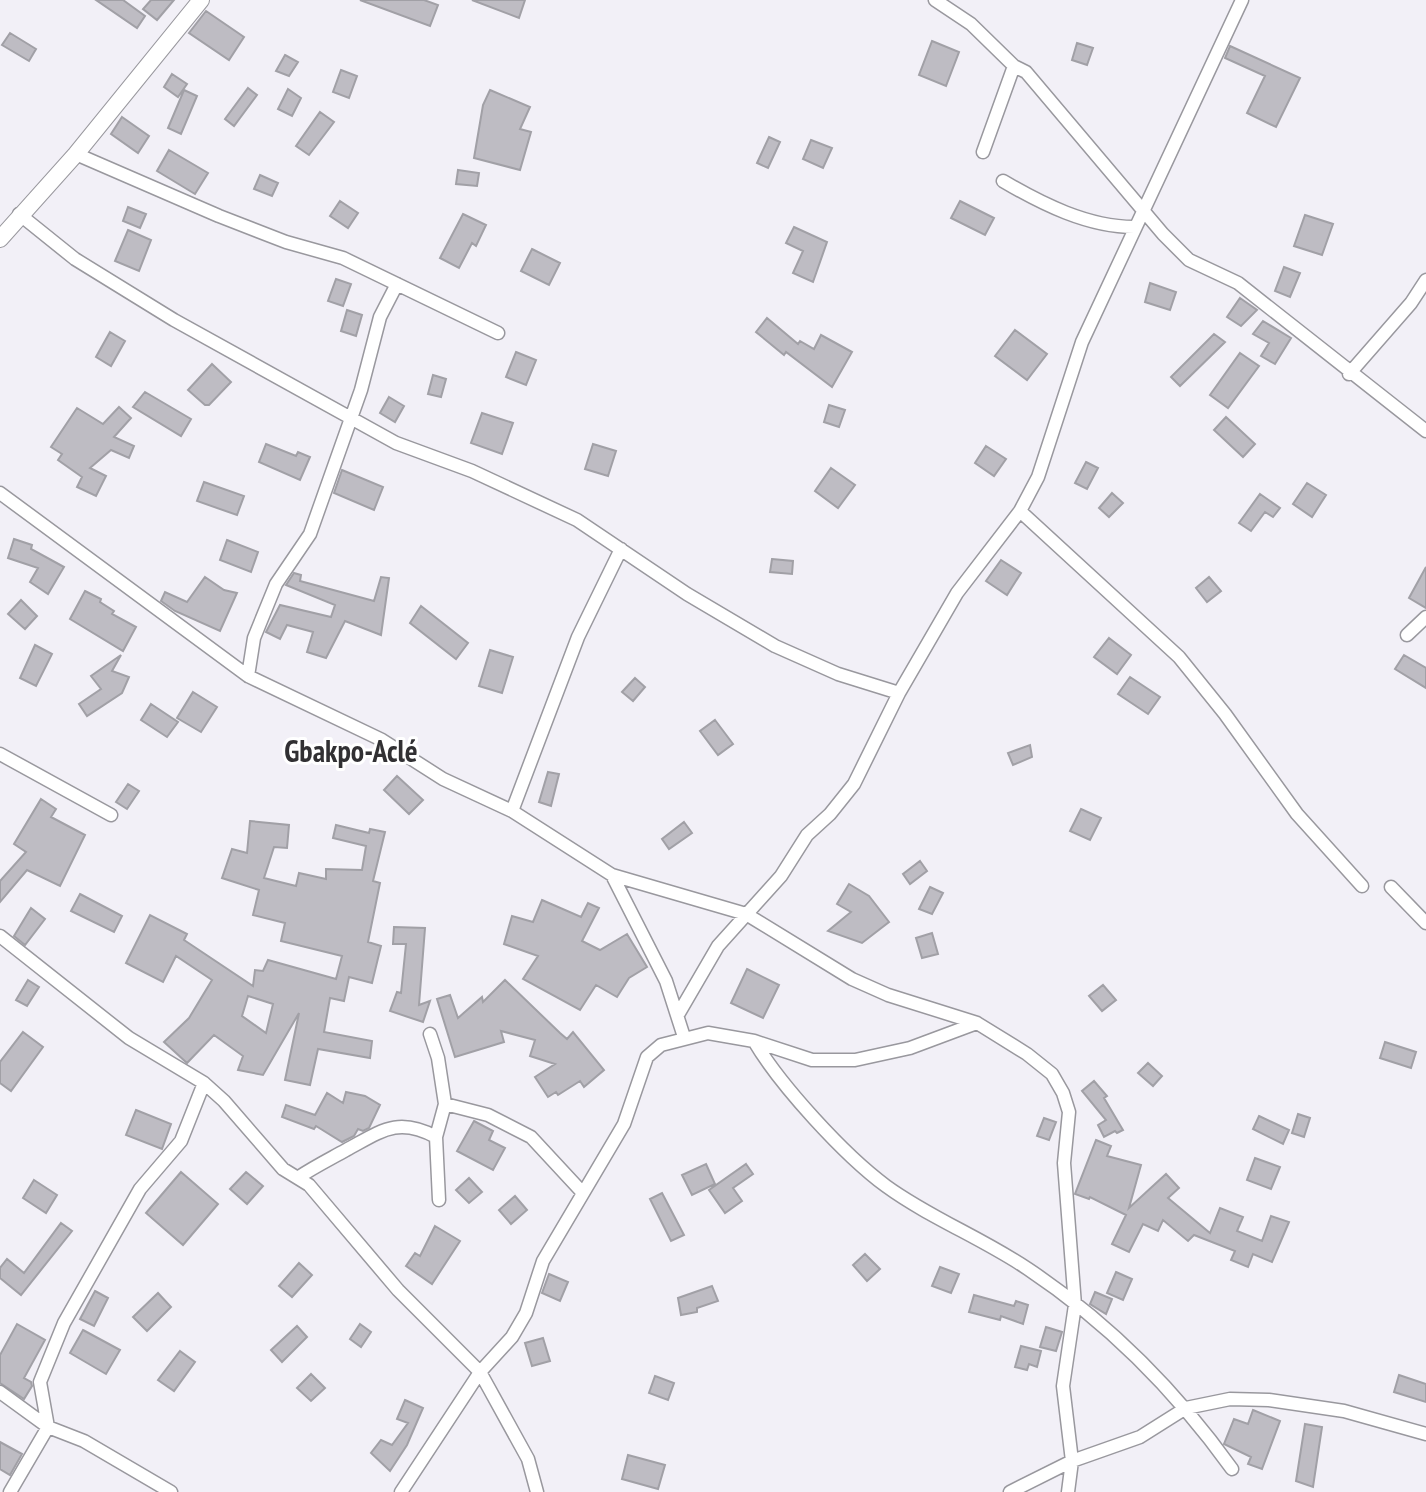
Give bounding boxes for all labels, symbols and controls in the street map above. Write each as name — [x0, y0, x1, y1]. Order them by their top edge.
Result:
district label: Gbakpo-Aclé — [284, 731, 418, 770]

